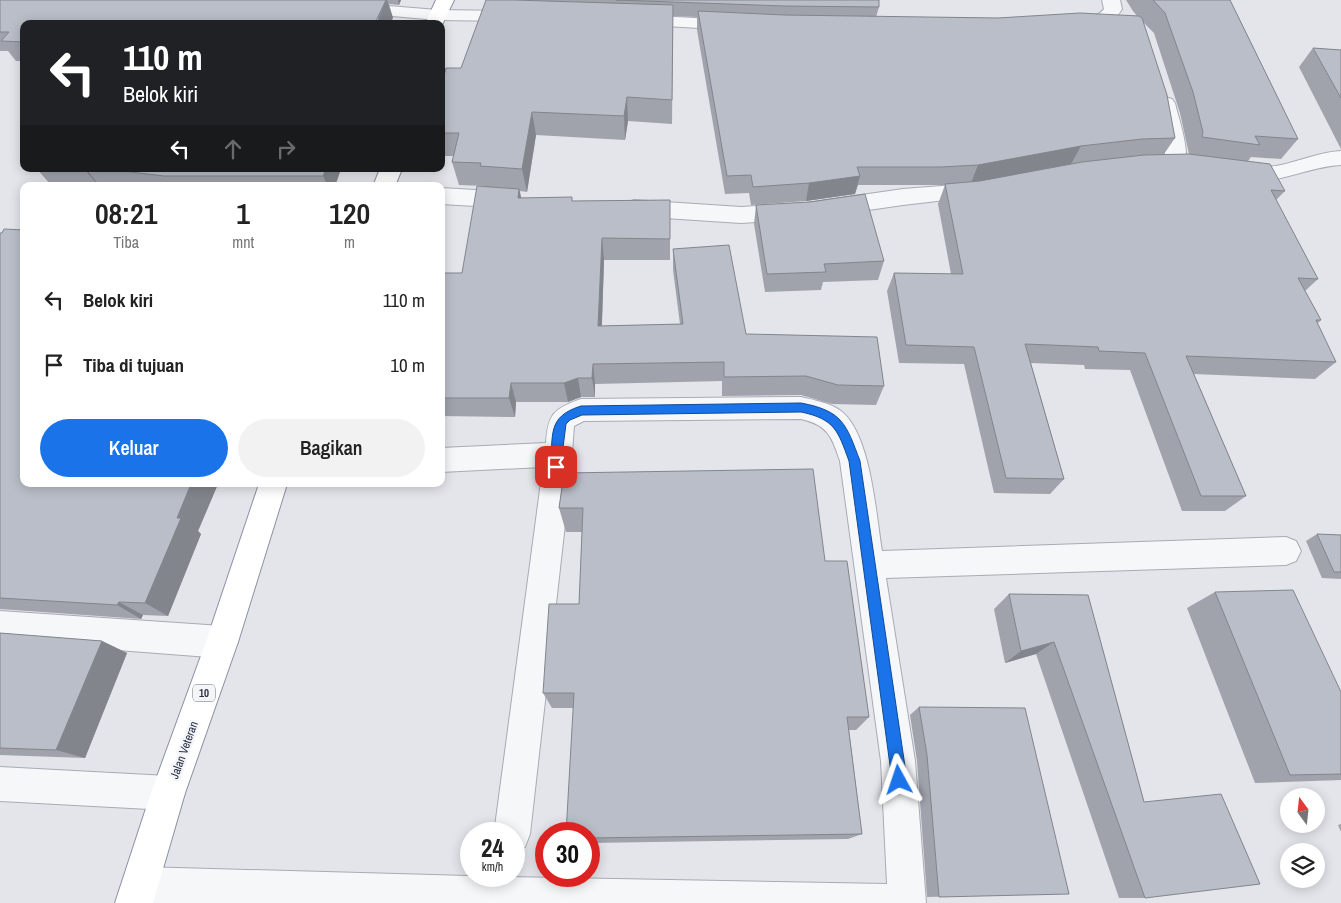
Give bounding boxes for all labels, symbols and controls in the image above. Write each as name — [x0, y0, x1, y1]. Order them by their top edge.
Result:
text: 110 m — [123, 34, 203, 81]
icon: left — [40, 40, 105, 105]
text: Belok kiri — [123, 79, 198, 109]
icon: left — [166, 135, 194, 163]
icon: ahead — [219, 135, 247, 163]
icon: right — [272, 135, 300, 163]
text: 08:21 — [95, 193, 157, 233]
text: 1 — [236, 193, 250, 233]
text: 120 — [329, 193, 370, 233]
text: Tiba — [113, 231, 139, 253]
text: mnt — [232, 231, 254, 253]
text: m — [344, 231, 355, 253]
icon: left — [40, 286, 68, 314]
text: Belok kiri — [83, 287, 153, 313]
text: 110 m — [383, 287, 425, 313]
icon: arrive — [40, 351, 68, 379]
text: Tiba di tujuan — [83, 352, 184, 378]
text: 10 m — [390, 352, 425, 378]
button: Keluar — [40, 419, 228, 477]
button: Bagikan — [238, 419, 425, 477]
pin — [535, 446, 577, 488]
icon: arrive — [542, 453, 570, 481]
road number: 10 — [193, 684, 215, 701]
street label: Jalan Veteran — [166, 719, 202, 781]
position arrow — [872, 753, 924, 805]
north arrow — [1280, 788, 1325, 832]
map controls — [1280, 788, 1325, 888]
speed limit sign: 30 — [535, 822, 600, 887]
text: 24 — [481, 831, 504, 865]
button: layers — [1280, 843, 1325, 888]
text: km/h — [482, 859, 503, 875]

